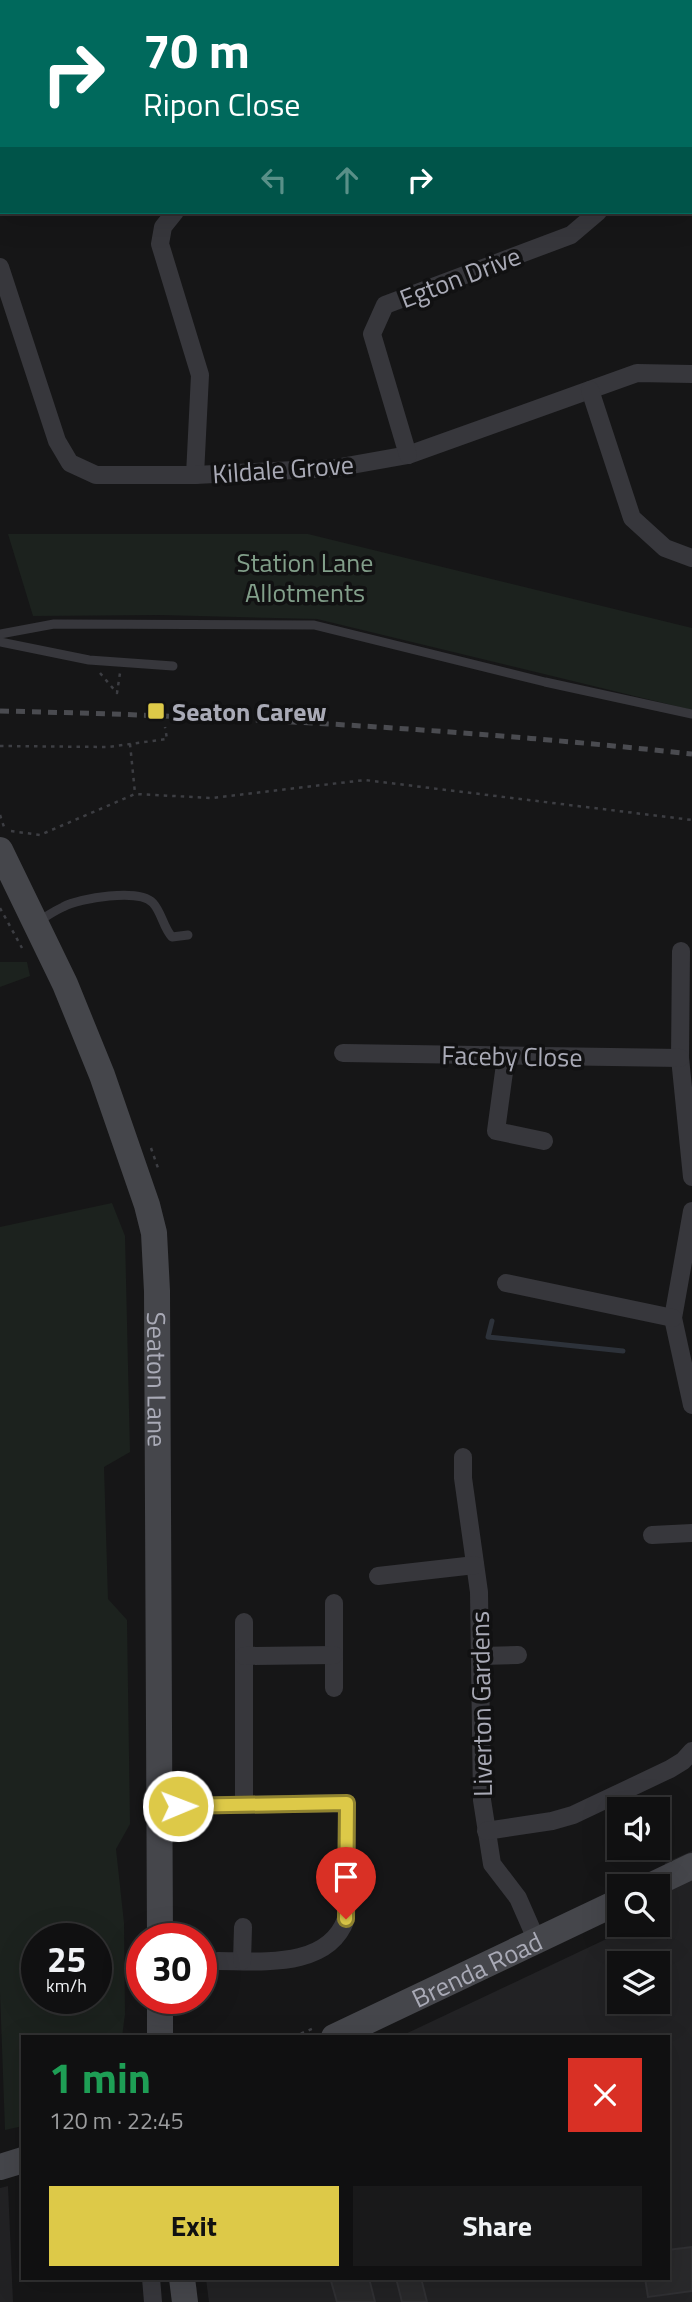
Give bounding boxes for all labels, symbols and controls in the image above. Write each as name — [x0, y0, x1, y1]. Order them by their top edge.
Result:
text: 70 m — [143, 12, 250, 87]
icon: right — [28, 28, 119, 119]
text: Ripon Close — [143, 80, 300, 128]
icon: left — [255, 161, 293, 199]
icon: ahead — [328, 161, 366, 199]
icon: right — [401, 161, 439, 199]
street label: Egton Drive — [394, 236, 526, 318]
street label: Kildale Grove — [211, 445, 355, 493]
park label: Station Lane Allotments — [237, 543, 373, 612]
place label: Seaton Carew — [172, 692, 327, 731]
marker: Seaton Carew — [146, 701, 166, 721]
street label: Faceby Close — [441, 1035, 583, 1077]
street label: Seaton Lane — [138, 1312, 177, 1447]
street label: Liverton Gardens — [460, 1611, 502, 1797]
position arrow — [141, 1769, 215, 1843]
map controls — [607, 1797, 670, 2014]
button: sound — [607, 1797, 670, 1860]
pin — [316, 1847, 376, 1919]
icon: arrive — [327, 1858, 365, 1896]
button: search — [607, 1874, 670, 1937]
street label: Brenda Road — [405, 1921, 549, 2017]
speed limit sign: 30 — [126, 1923, 217, 2014]
text: 25 — [47, 1932, 86, 1986]
button: layers — [607, 1951, 670, 2014]
text: km/h — [46, 1972, 87, 1999]
text: 1 min — [49, 2045, 151, 2109]
button: close — [568, 2058, 642, 2132]
text: 120 m · 22:45 — [49, 2103, 184, 2138]
button: Exit — [49, 2186, 339, 2266]
button: Share — [353, 2186, 642, 2266]

